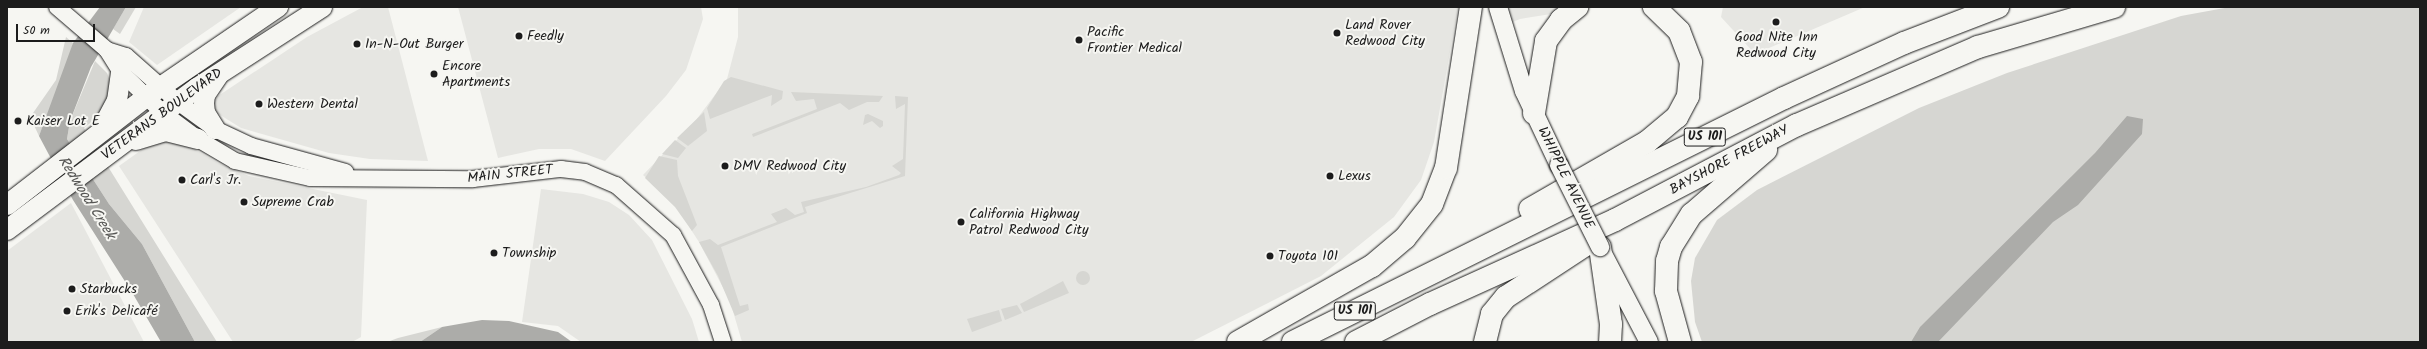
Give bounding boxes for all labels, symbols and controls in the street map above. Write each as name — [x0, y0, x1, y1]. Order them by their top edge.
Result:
scale bar — [18, 16, 97, 42]
place label: Land Rover Redwood City — [1345, 17, 1425, 50]
marker: Good Nite Inn Redwood City — [1771, 17, 1781, 27]
text: 50 m — [23, 21, 50, 40]
place label: Pacific Frontier Medical — [1087, 24, 1182, 56]
place label: Feedly — [527, 28, 564, 44]
marker: Land Rover Redwood City — [1332, 28, 1342, 38]
place label: Good Nite Inn Redwood City — [1734, 29, 1818, 62]
marker: Feedly — [514, 31, 524, 41]
marker: Pacific Frontier Medical — [1074, 35, 1084, 45]
place label: In-N-Out Burger — [365, 36, 463, 52]
marker: In-N-Out Burger — [352, 39, 362, 49]
place label: Encore Apartments — [442, 58, 510, 90]
street label: VETERANS BOULEVARD — [98, 64, 226, 164]
marker: Encore Apartments — [429, 69, 439, 79]
place label: Western Dental — [267, 96, 358, 112]
marker: Western Dental — [254, 99, 264, 109]
place label: Kaiser Lot E — [26, 113, 100, 129]
marker: Kaiser Lot E — [13, 116, 23, 126]
street label: BAYSHORE FREEWAY — [1667, 122, 1791, 198]
street label: WHIPPLE AVENUE — [1534, 124, 1598, 232]
road number: US 101 — [1683, 126, 1727, 148]
water label: Redwood Creek — [53, 153, 119, 243]
place label: DMV Redwood City — [733, 158, 846, 174]
street label: MAIN STREET — [466, 161, 554, 187]
marker: DMV Redwood City — [720, 161, 730, 171]
place label: Lexus — [1338, 168, 1371, 184]
marker: Lexus — [1325, 171, 1335, 181]
place label: Carl's Jr. — [190, 172, 241, 188]
marker: Carl's Jr. — [177, 175, 187, 185]
place label: Supreme Crab — [252, 194, 334, 210]
marker: Supreme Crab — [239, 197, 249, 207]
place label: California Highway Patrol Redwood City — [969, 206, 1088, 238]
marker: California Highway Patrol Redwood City — [956, 217, 966, 227]
place label: Township — [502, 245, 556, 261]
marker: Township — [489, 248, 499, 258]
place label: Toyota 101 — [1278, 248, 1338, 264]
marker: Toyota 101 — [1265, 251, 1275, 261]
place label: Starbucks — [80, 281, 137, 297]
marker: Starbucks — [67, 284, 77, 294]
road number: US 101 — [1333, 300, 1377, 322]
place label: Erik's Delicafé — [75, 303, 158, 319]
marker: Erik's Delicafé — [62, 306, 72, 316]

